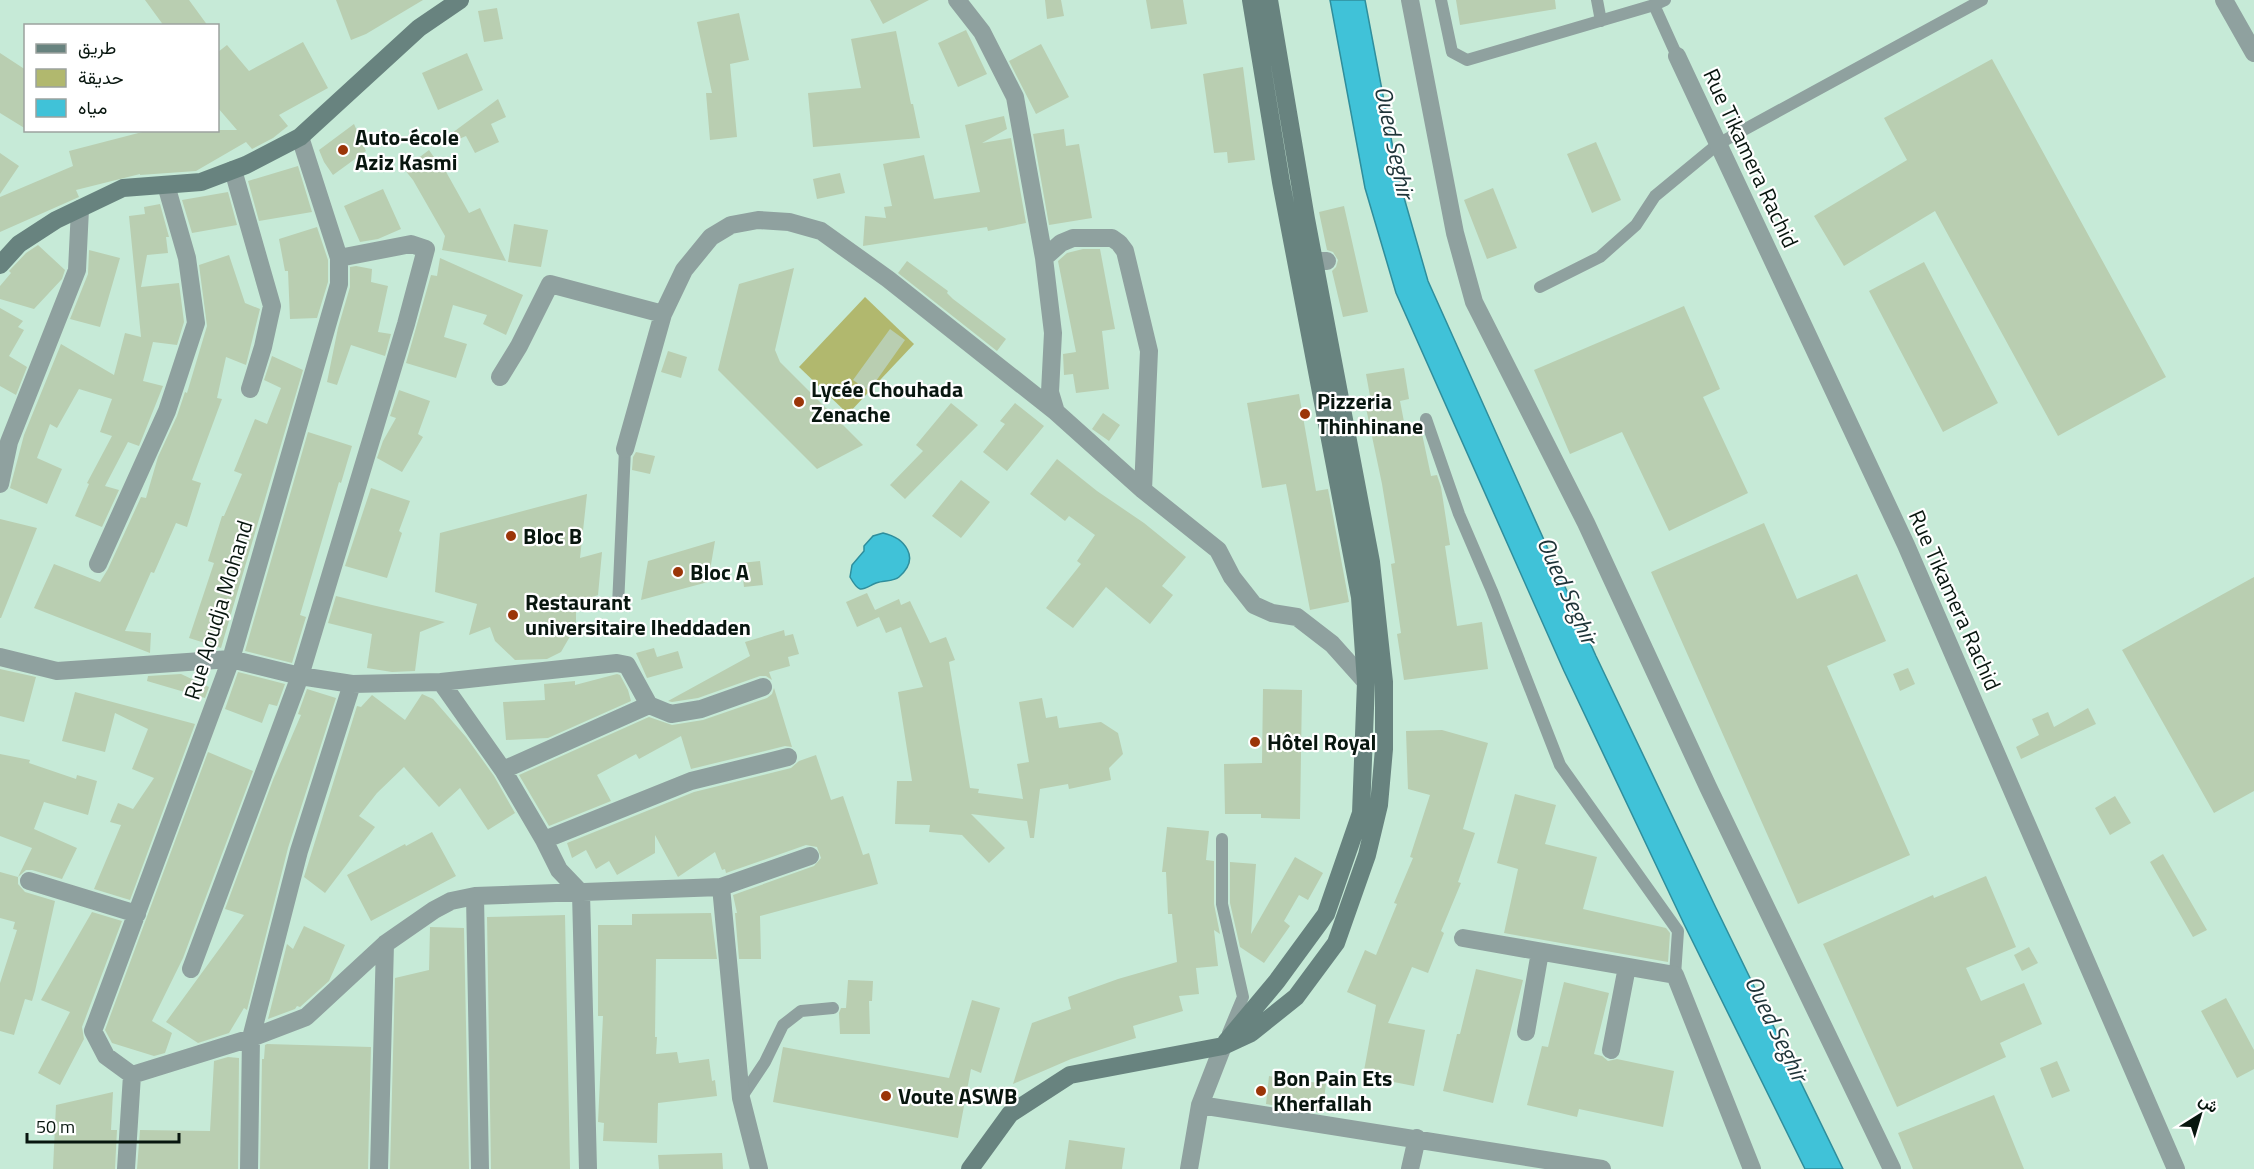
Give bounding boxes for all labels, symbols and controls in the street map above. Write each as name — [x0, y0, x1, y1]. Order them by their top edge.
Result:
legend — [24, 24, 219, 132]
text: طريق — [78, 34, 116, 61]
street label: Rue Tikamera Rachid — [1695, 63, 1807, 253]
text: حديقة — [78, 64, 124, 91]
water label: Oued Seghir — [1366, 82, 1425, 205]
text: مياه — [78, 94, 107, 121]
place label: Auto-école Aziz Kasmi — [355, 120, 459, 179]
marker: Auto-école Aziz Kasmi — [336, 143, 350, 157]
place label: Lycée Chouhada Zenache — [811, 372, 963, 431]
place label: Pizzeria Thinhinane — [1317, 384, 1423, 443]
marker: Lycée Chouhada Zenache — [792, 395, 806, 409]
marker: Pizzeria Thinhinane — [1298, 407, 1312, 421]
street label: Rue Tikamera Rachid — [1900, 504, 2010, 696]
street label: Rue Aoudja Mohand — [175, 516, 261, 704]
place label: Bloc B — [523, 519, 582, 553]
marker: Bloc B — [504, 529, 518, 543]
water label: Oued Seghir — [1528, 531, 1609, 653]
place label: Bloc A — [690, 555, 749, 589]
marker: Bloc A — [671, 565, 685, 579]
place label: Restaurant universitaire Iheddaden — [525, 585, 751, 644]
marker: Restaurant universitaire Iheddaden — [506, 608, 520, 622]
place label: Hôtel Royal — [1267, 725, 1376, 759]
marker: Hôtel Royal — [1248, 735, 1262, 749]
water label: Oued Seghir — [1736, 969, 1820, 1090]
place label: Bon Pain Ets Kherfallah — [1273, 1061, 1392, 1120]
place label: Voute ASWB — [898, 1079, 1017, 1113]
marker: Bon Pain Ets Kherfallah — [1254, 1084, 1268, 1098]
north arrow — [2170, 1085, 2230, 1145]
text: ش — [2194, 1088, 2224, 1118]
marker: Voute ASWB — [879, 1089, 893, 1103]
scale bar — [27, 1106, 178, 1144]
text: 50 m — [36, 1113, 75, 1140]

